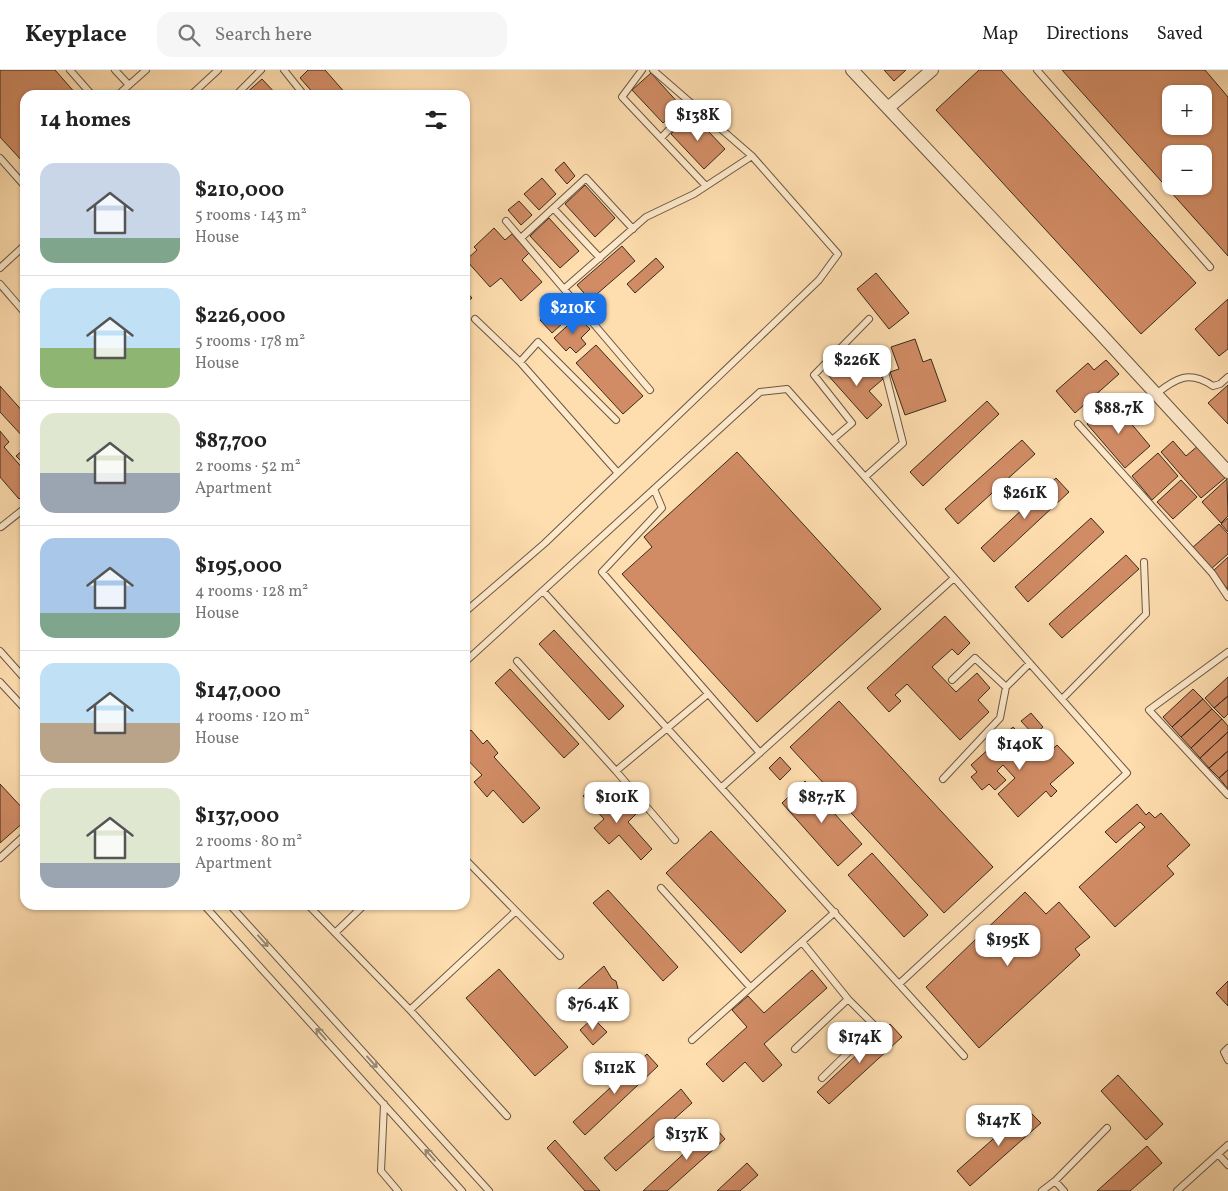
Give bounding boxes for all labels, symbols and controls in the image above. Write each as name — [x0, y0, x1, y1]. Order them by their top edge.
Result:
search box — [157, 12, 507, 57]
text: Keyplace — [25, 18, 127, 52]
icon: search — [175, 21, 203, 49]
text: Search here — [215, 22, 312, 48]
text: Map — [982, 22, 1018, 47]
text: Directions — [1046, 22, 1129, 47]
text: Saved — [1157, 22, 1203, 47]
map controls — [1162, 85, 1212, 195]
button: + — [1162, 85, 1212, 135]
pin: $138K — [663, 100, 733, 142]
text: $138K — [676, 105, 720, 127]
text: 14 homes — [40, 106, 131, 135]
icon: filters — [422, 106, 450, 134]
button: − — [1162, 145, 1212, 195]
text: $210,000 — [195, 176, 284, 205]
icon: home — [80, 183, 140, 243]
text: 5 rooms · 143 m² — [195, 205, 307, 227]
text: House — [195, 227, 239, 249]
pin: $210K — [538, 292, 608, 335]
text: $210K — [550, 298, 596, 320]
text: $226,000 — [195, 302, 285, 331]
icon: home — [80, 308, 140, 368]
text: 5 rooms · 178 m² — [195, 331, 305, 353]
pin: $226K — [822, 344, 892, 387]
text: $226K — [834, 350, 880, 372]
text: House — [195, 353, 239, 375]
pin: $88.7K — [1078, 392, 1160, 435]
text: $88.7K — [1094, 398, 1144, 420]
text: $87,700 — [195, 427, 267, 456]
icon: home — [80, 433, 140, 493]
text: 2 rooms · 52 m² — [195, 456, 301, 478]
text: Apartment — [195, 478, 272, 500]
pin: $261K — [990, 478, 1060, 520]
text: $261K — [1003, 483, 1047, 505]
text: $195,000 — [195, 552, 282, 581]
icon: home — [80, 558, 140, 618]
text: 4 rooms · 128 m² — [195, 581, 308, 603]
text: House — [195, 603, 239, 625]
text: $147,000 — [195, 677, 281, 706]
icon: home — [80, 683, 140, 743]
text: 4 rooms · 120 m² — [195, 706, 310, 728]
text: House — [195, 728, 239, 750]
pin: $140K — [985, 728, 1055, 771]
text: $140K — [997, 734, 1043, 756]
pin: $101K — [582, 782, 652, 824]
pin: $87.7K — [781, 782, 863, 824]
text: $101K — [595, 787, 639, 809]
text: $87.7K — [799, 787, 846, 809]
text: $137,000 — [195, 802, 279, 831]
icon: home — [80, 808, 140, 868]
text: 2 rooms · 80 m² — [195, 831, 302, 853]
text: Apartment — [195, 853, 272, 875]
pin: $195K — [973, 924, 1043, 967]
text: $195K — [986, 930, 1030, 952]
one-way arrow — [257, 935, 269, 948]
pin: $76.4K — [552, 988, 634, 1031]
text: $76.4K — [567, 994, 619, 1016]
pin: $174K — [825, 1022, 895, 1064]
text: $174K — [838, 1027, 882, 1049]
one-way arrow — [315, 1028, 327, 1041]
pin: $112K — [580, 1052, 650, 1095]
one-way arrow — [366, 1055, 378, 1068]
text: $112K — [594, 1058, 636, 1080]
pin: $147K — [964, 1104, 1034, 1147]
text: $147K — [977, 1110, 1021, 1132]
pin: $137K — [652, 1118, 722, 1161]
text: $137K — [666, 1124, 708, 1146]
one-way arrow — [424, 1148, 436, 1161]

